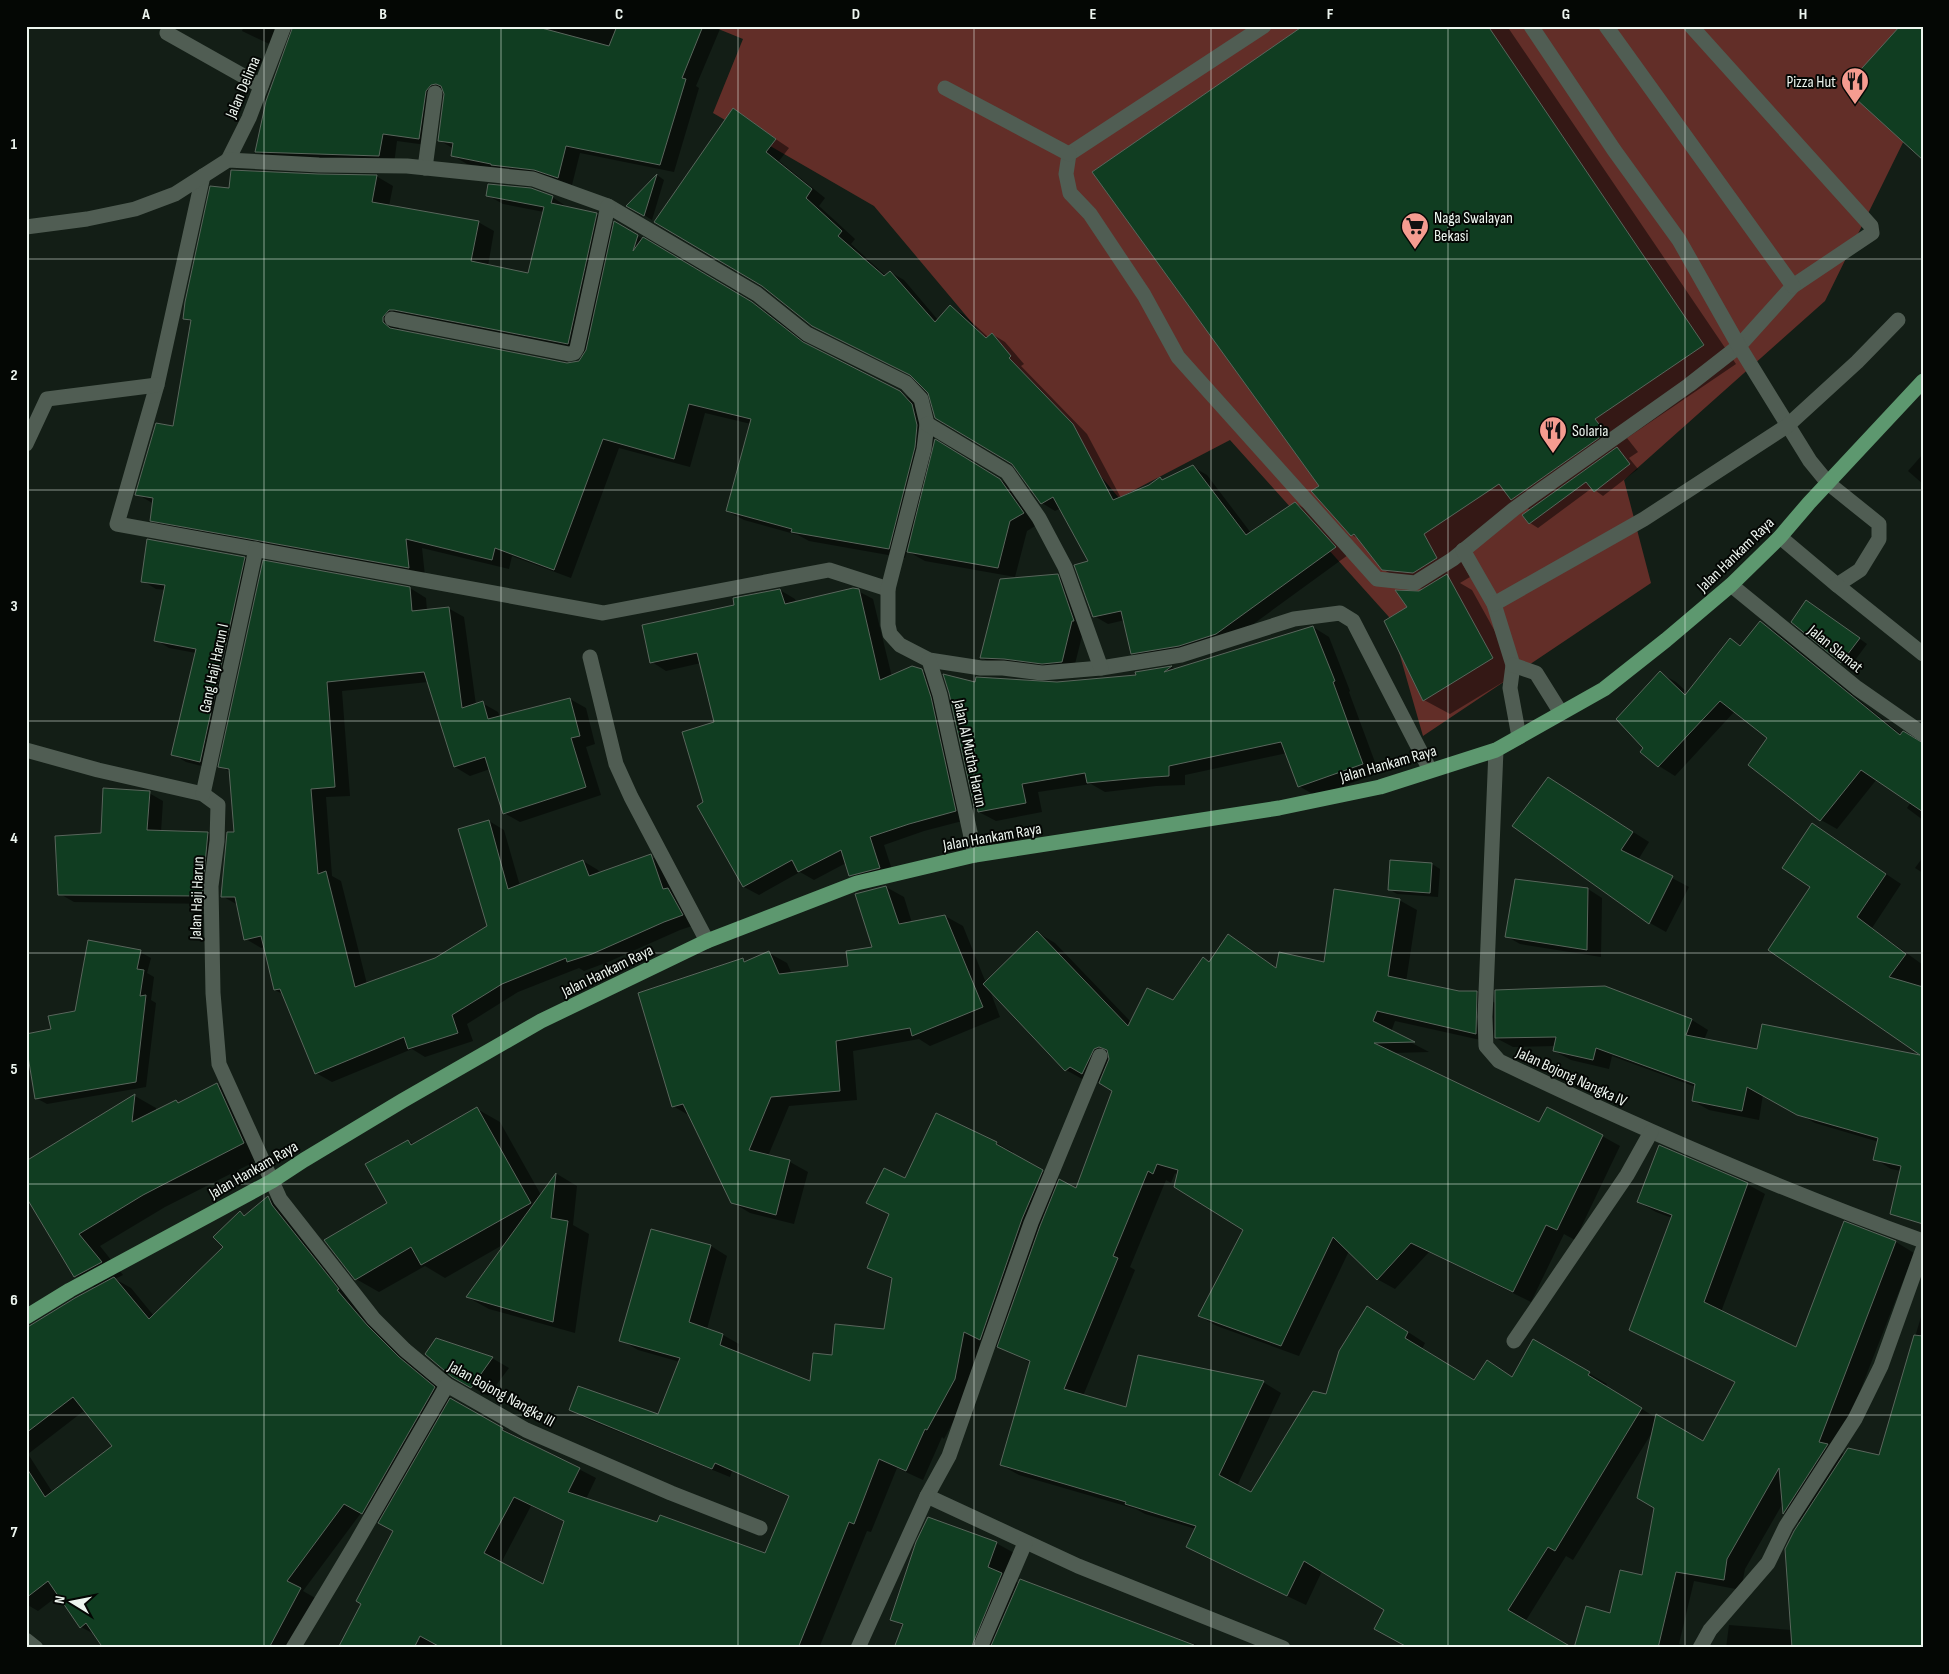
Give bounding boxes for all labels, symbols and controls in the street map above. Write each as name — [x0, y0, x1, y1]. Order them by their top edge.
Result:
text: A — [141, 5, 150, 24]
text: B — [379, 5, 387, 24]
text: C — [615, 5, 623, 24]
text: D — [852, 5, 860, 24]
text: E — [1090, 5, 1097, 24]
text: F — [1327, 5, 1334, 24]
text: G — [1562, 5, 1570, 24]
text: H — [1799, 5, 1807, 24]
street label: Jalan Delima — [222, 54, 265, 122]
restaurant icon: Pizza Hut — [1840, 66, 1870, 105]
place label: Pizza Hut — [1786, 73, 1836, 92]
text: 1 — [11, 135, 18, 154]
place label: Naga Swalayan Bekasi — [1434, 209, 1513, 246]
supermarket icon: Naga Swalayan Bekasi — [1400, 211, 1430, 250]
text: 2 — [10, 366, 18, 385]
restaurant icon: Solaria — [1538, 415, 1568, 454]
place label: Solaria — [1572, 422, 1608, 441]
street label: Jalan Hankam Raya — [1693, 514, 1778, 597]
text: 3 — [10, 597, 18, 616]
street label: Jalan Slamat — [1803, 621, 1866, 677]
street label: Gang Haji Harun I — [196, 622, 233, 715]
street label: Jalan Al Mutha Harun — [949, 697, 990, 809]
street label: Jalan Hankam Raya — [1337, 742, 1439, 788]
street label: Jalan Hankam Raya — [941, 819, 1043, 856]
text: 4 — [10, 829, 18, 848]
street label: Jalan Haji Harun — [187, 856, 208, 941]
street label: Jalan Hankam Raya — [558, 941, 657, 1002]
street label: Jalan Bojong Nangka IV — [1512, 1043, 1630, 1112]
text: 5 — [10, 1060, 18, 1079]
street label: Jalan Hankam Raya — [205, 1137, 302, 1204]
text: 6 — [10, 1291, 18, 1310]
street label: Jalan Bojong Nangka III — [444, 1357, 558, 1431]
text: 7 — [11, 1523, 18, 1542]
north arrow — [48, 1576, 98, 1626]
text: N — [51, 1595, 69, 1605]

